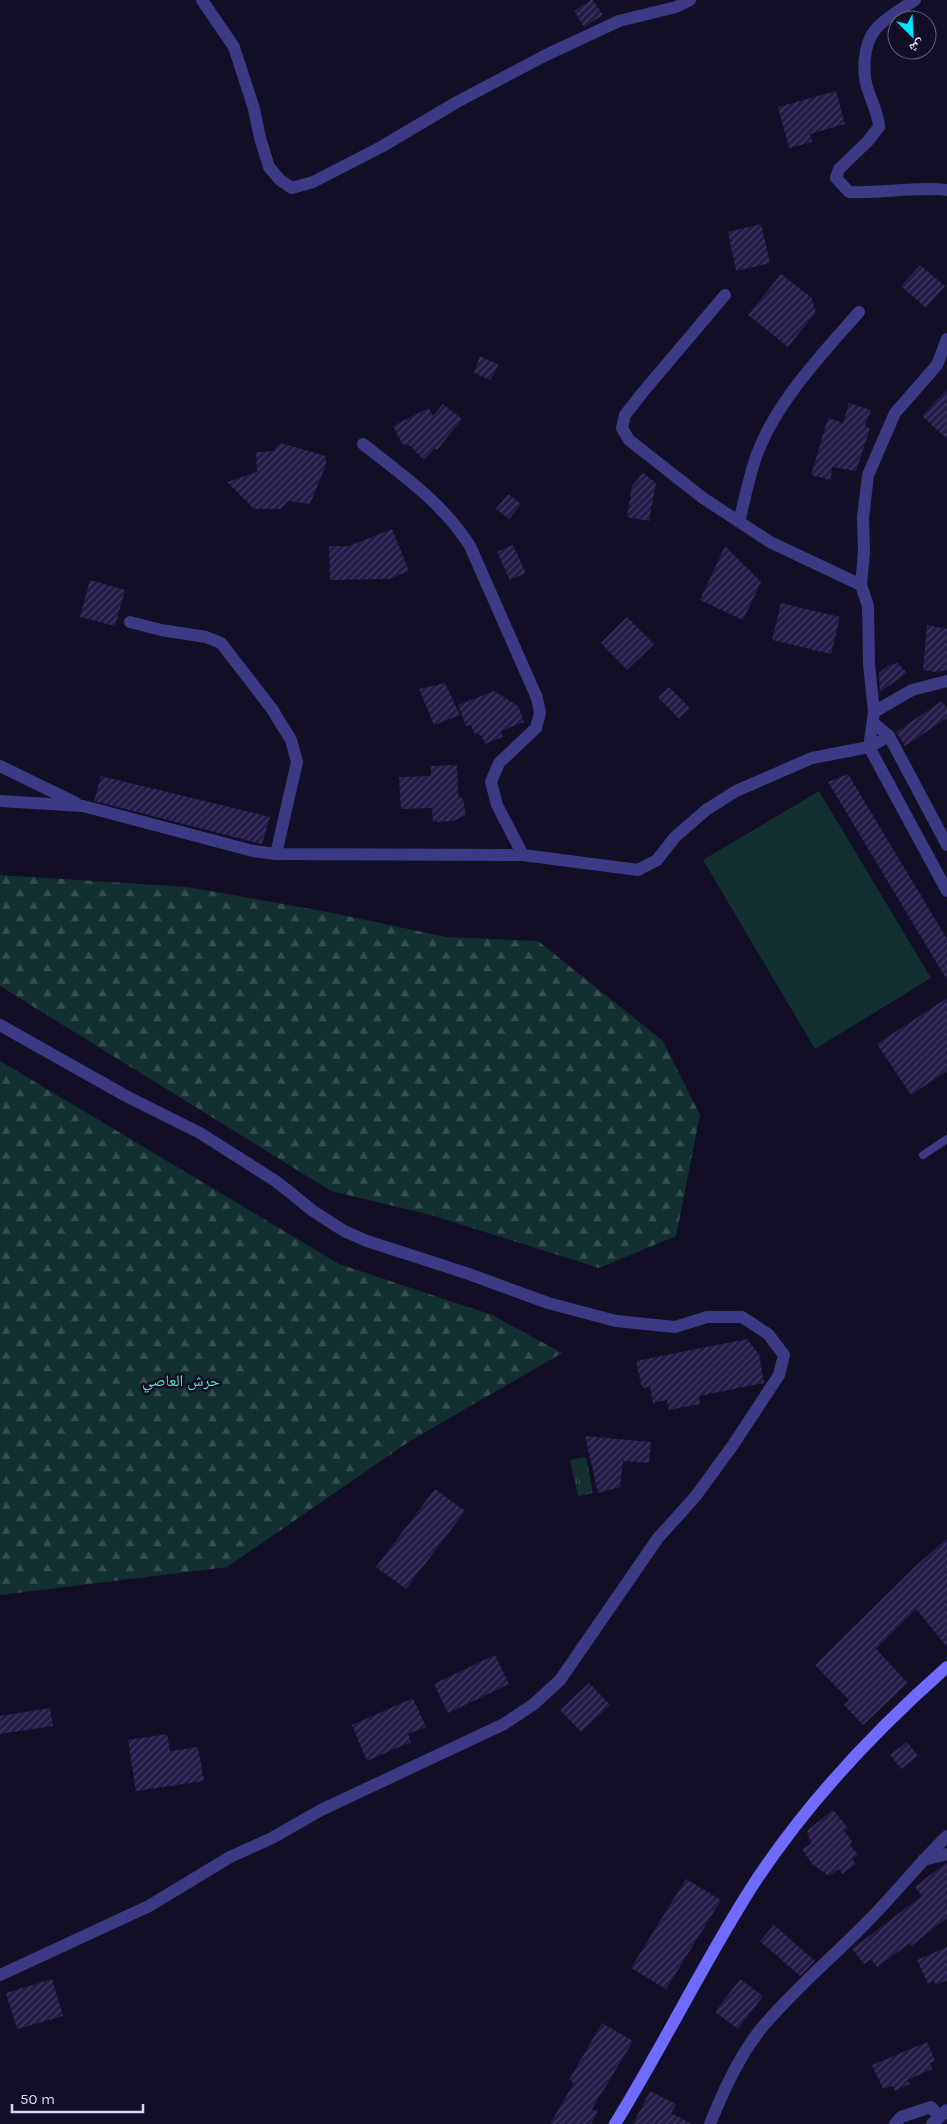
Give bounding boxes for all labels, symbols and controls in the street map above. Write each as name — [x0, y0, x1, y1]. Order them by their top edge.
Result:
north arrow — [887, 10, 937, 60]
text: ش — [907, 36, 927, 57]
park label: حرش العاصي — [142, 1371, 220, 1393]
scale bar — [12, 2082, 144, 2114]
text: 50 m — [20, 2090, 55, 2108]

